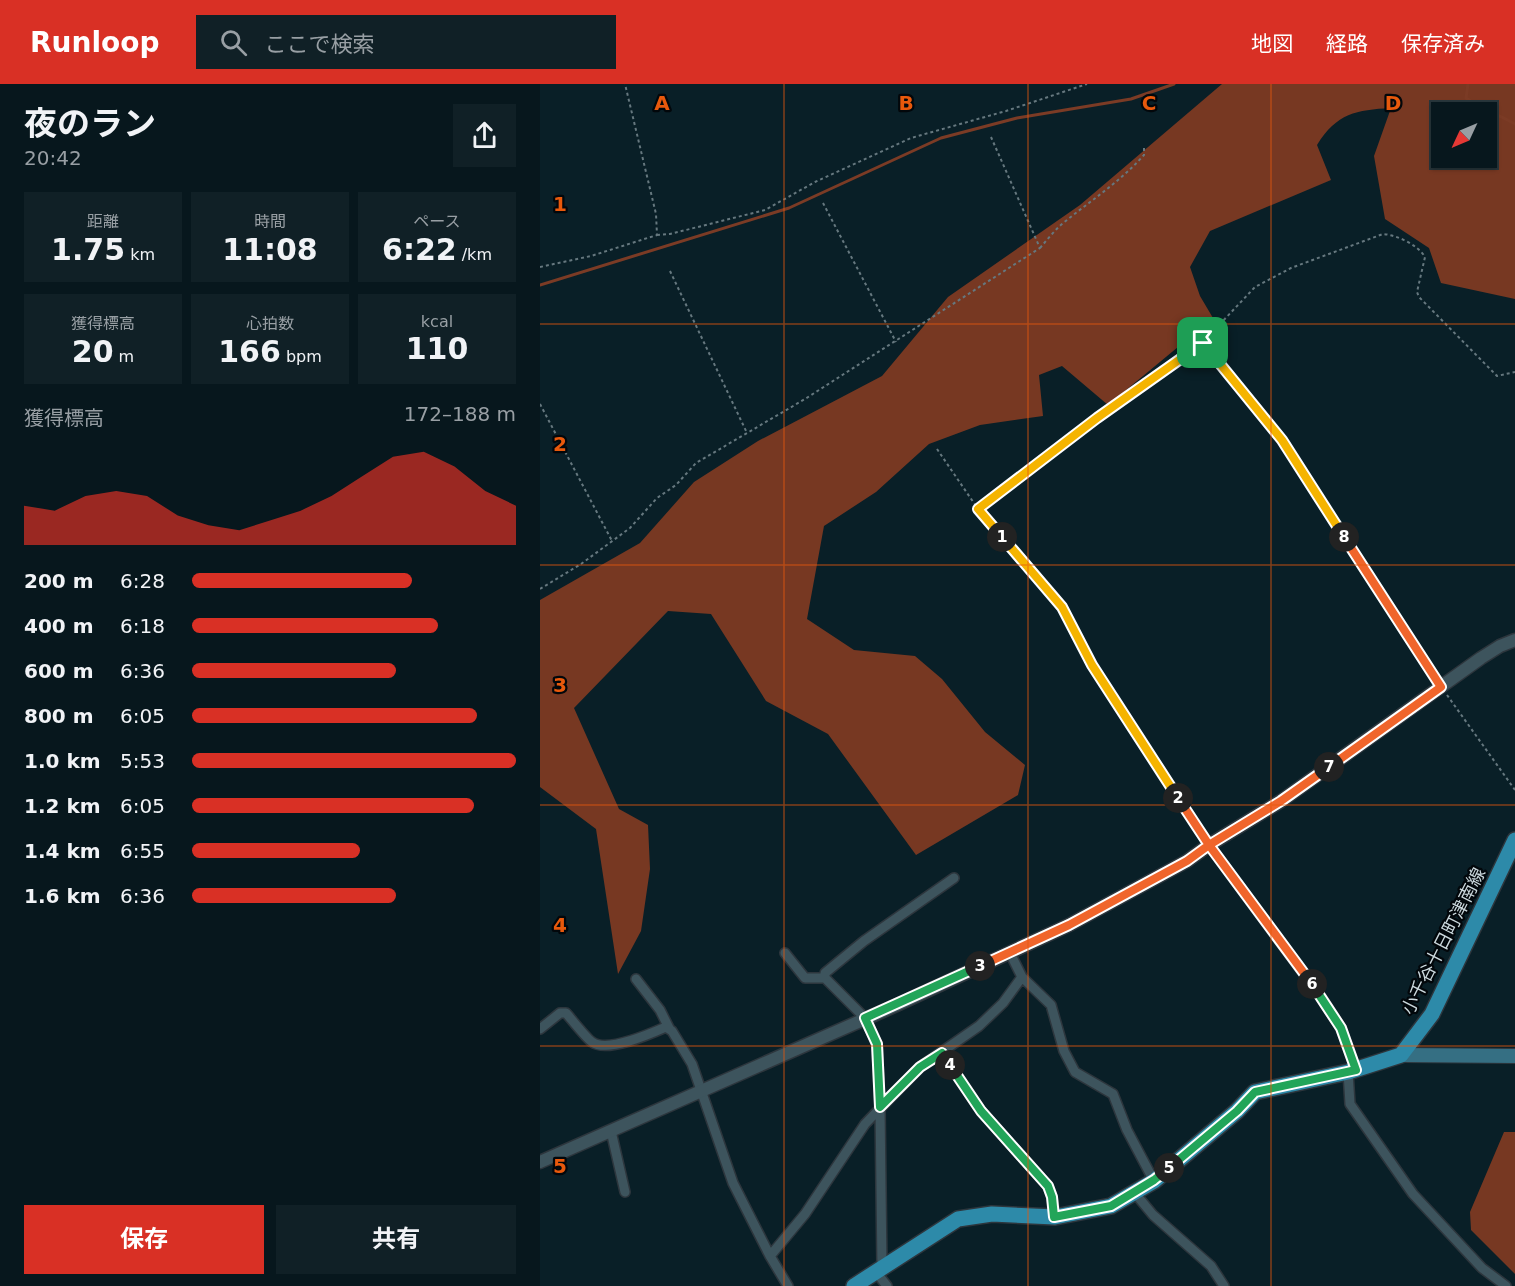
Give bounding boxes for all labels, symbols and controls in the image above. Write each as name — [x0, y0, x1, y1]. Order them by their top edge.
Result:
search box — [196, 15, 616, 69]
text: Runloop — [30, 26, 160, 59]
icon: search — [217, 26, 250, 59]
text: ここで検索 — [265, 32, 375, 57]
text: 地図 — [1251, 32, 1293, 56]
text: 経路 — [1326, 32, 1368, 56]
text: 保存済み — [1401, 32, 1485, 56]
text: A — [654, 91, 670, 115]
text: B — [898, 91, 914, 115]
text: C — [1142, 91, 1156, 115]
text: D — [1385, 91, 1401, 115]
north arrow — [1431, 102, 1497, 168]
map controls — [1431, 102, 1497, 168]
text: 夜のラン — [24, 104, 156, 143]
button: share — [453, 104, 516, 167]
text: 20:42 — [24, 146, 82, 170]
text: 1 — [553, 192, 567, 216]
text: 距離 — [87, 212, 119, 231]
text: 時間 — [254, 212, 286, 231]
text: ペース — [413, 212, 461, 231]
text: 1.75 — [51, 232, 125, 267]
text: 11:08 — [222, 232, 318, 267]
text: 6:22 — [382, 232, 457, 267]
text: km — [125, 245, 155, 264]
text: /km — [457, 245, 492, 264]
text: kcal — [421, 312, 453, 331]
text: 獲得標高 — [71, 314, 135, 333]
text: 心拍数 — [246, 314, 294, 333]
pin — [1177, 317, 1228, 368]
icon: arrive — [1186, 326, 1219, 359]
text: 110 — [406, 331, 468, 366]
text: 20 — [72, 334, 114, 369]
text: 166 — [218, 334, 281, 369]
text: m — [114, 347, 134, 366]
text: bpm — [281, 347, 322, 366]
text: 172–188 m — [404, 402, 516, 426]
text: 獲得標高 — [24, 406, 104, 430]
text: 2 — [553, 432, 567, 456]
pin: 1 — [987, 522, 1017, 552]
pin: 8 — [1329, 522, 1359, 552]
text: 1 — [996, 527, 1008, 546]
text: 8 — [1338, 527, 1350, 546]
text: 200 m — [24, 569, 94, 593]
text: 6:28 — [120, 569, 165, 593]
text: 400 m — [24, 614, 94, 638]
text: 6:18 — [120, 614, 165, 638]
text: 600 m — [24, 659, 94, 683]
text: 6:36 — [120, 659, 165, 683]
text: 3 — [553, 673, 567, 697]
text: 800 m — [24, 704, 94, 728]
text: 6:05 — [120, 704, 165, 728]
text: 1.0 km — [24, 749, 101, 773]
text: 5:53 — [120, 749, 165, 773]
pin: 7 — [1314, 752, 1344, 782]
text: 7 — [1323, 757, 1335, 776]
pin: 2 — [1163, 783, 1193, 813]
text: 2 — [1172, 788, 1184, 807]
text: 1.2 km — [24, 794, 101, 818]
text: 6:05 — [120, 794, 165, 818]
text: 1.4 km — [24, 839, 101, 863]
text: 6:55 — [120, 839, 165, 863]
street label: 小千谷十日町津南線 — [1397, 864, 1489, 1018]
text: 1.6 km — [24, 884, 101, 908]
text: 6:36 — [120, 884, 165, 908]
text: 4 — [553, 913, 567, 937]
pin: 3 — [965, 951, 995, 981]
text: 3 — [974, 956, 986, 975]
pin: 6 — [1297, 969, 1327, 999]
text: 6 — [1306, 974, 1318, 993]
pin: 4 — [935, 1050, 965, 1080]
text: 4 — [944, 1055, 956, 1074]
pin: 5 — [1154, 1153, 1184, 1183]
text: 5 — [553, 1154, 567, 1178]
text: 5 — [1163, 1158, 1175, 1177]
button: 保存 — [24, 1205, 264, 1274]
button: 共有 — [276, 1205, 516, 1274]

